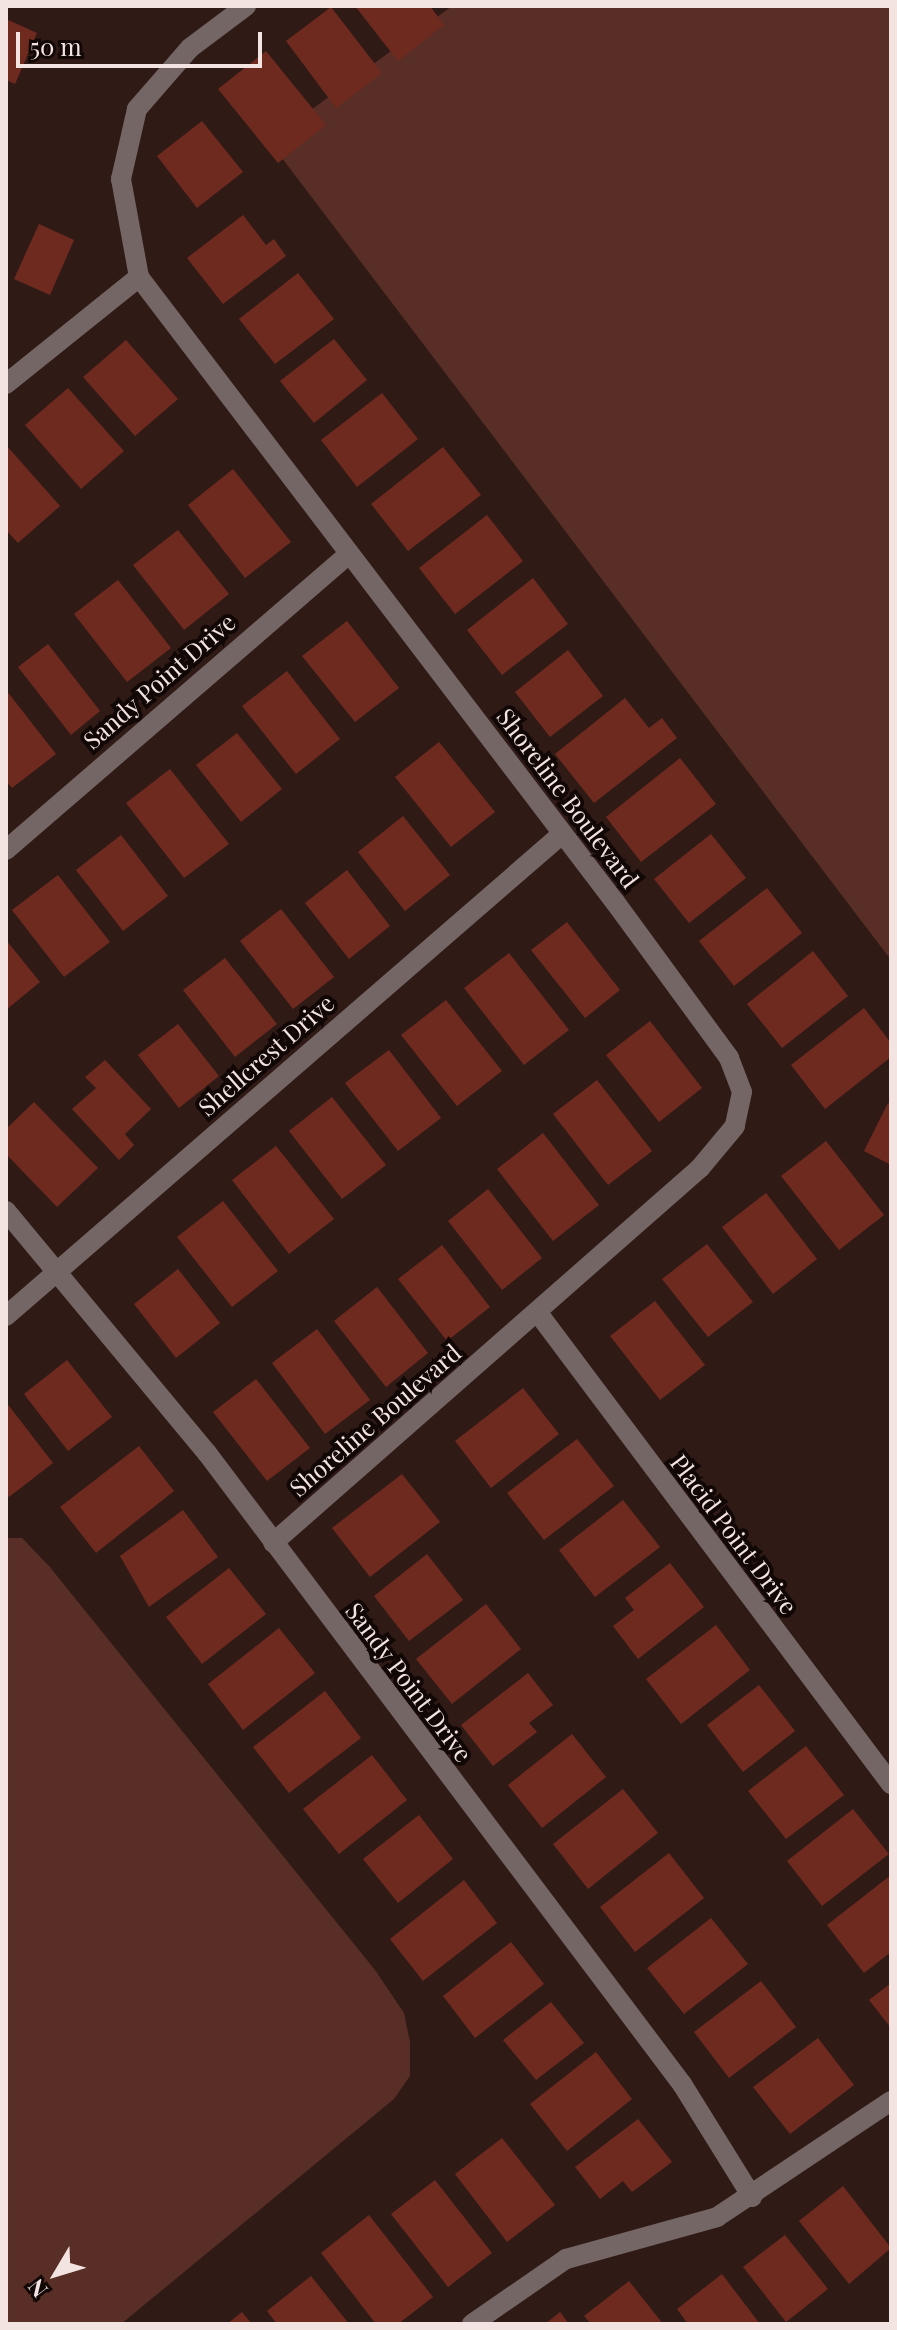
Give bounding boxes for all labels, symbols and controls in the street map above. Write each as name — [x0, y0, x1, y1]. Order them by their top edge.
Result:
scale bar — [20, 16, 266, 66]
text: 50 m — [30, 30, 82, 62]
street label: Sandy Point Drive — [77, 607, 241, 755]
street label: Shoreline Boulevard — [491, 703, 645, 893]
street label: Shellcrest Drive — [192, 988, 340, 1122]
street label: Shoreline Boulevard — [284, 1338, 466, 1502]
street label: Placid Point Drive — [665, 1448, 803, 1620]
street label: Sandy Point Drive — [340, 1596, 478, 1768]
north arrow — [16, 2234, 96, 2314]
text: N — [20, 2273, 54, 2304]

